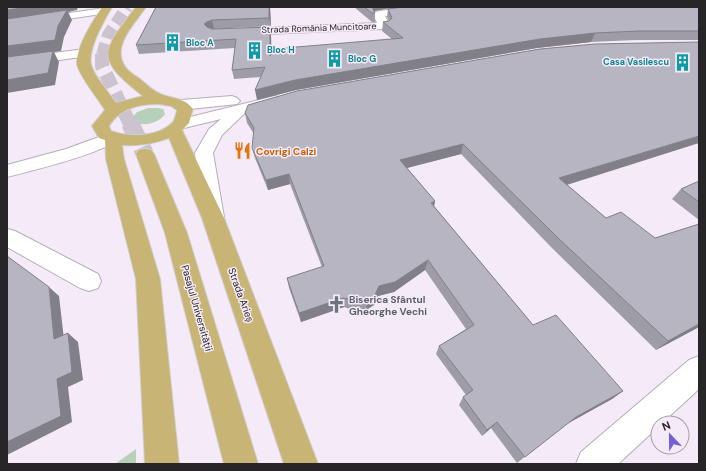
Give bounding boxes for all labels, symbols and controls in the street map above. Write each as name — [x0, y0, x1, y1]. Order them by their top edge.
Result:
street label: Strada România Muncitoare — [261, 20, 377, 36]
building icon: Bloc A — [163, 33, 183, 53]
place label: Bloc A — [186, 37, 214, 49]
building icon: Bloc H — [244, 40, 264, 60]
place label: Bloc H — [267, 44, 295, 56]
building icon: Bloc G — [325, 49, 345, 69]
building icon: Casa Vasilescu — [672, 52, 692, 72]
place label: Bloc G — [348, 53, 376, 65]
place label: Casa Vasilescu — [603, 56, 669, 68]
restaurant icon: Covrigi Calzi — [233, 141, 253, 161]
place label: Covrigi Calzi — [256, 145, 317, 158]
street label: Pasajul Universității — [178, 263, 216, 353]
street label: Strada Arieș — [225, 266, 257, 324]
place label: Biserica Sfântul Gheorghe Vechi — [349, 293, 427, 318]
church icon: Biserica Sfântul Gheorghe Vechi — [326, 295, 346, 315]
north arrow — [650, 415, 690, 455]
text: N — [660, 418, 673, 434]

